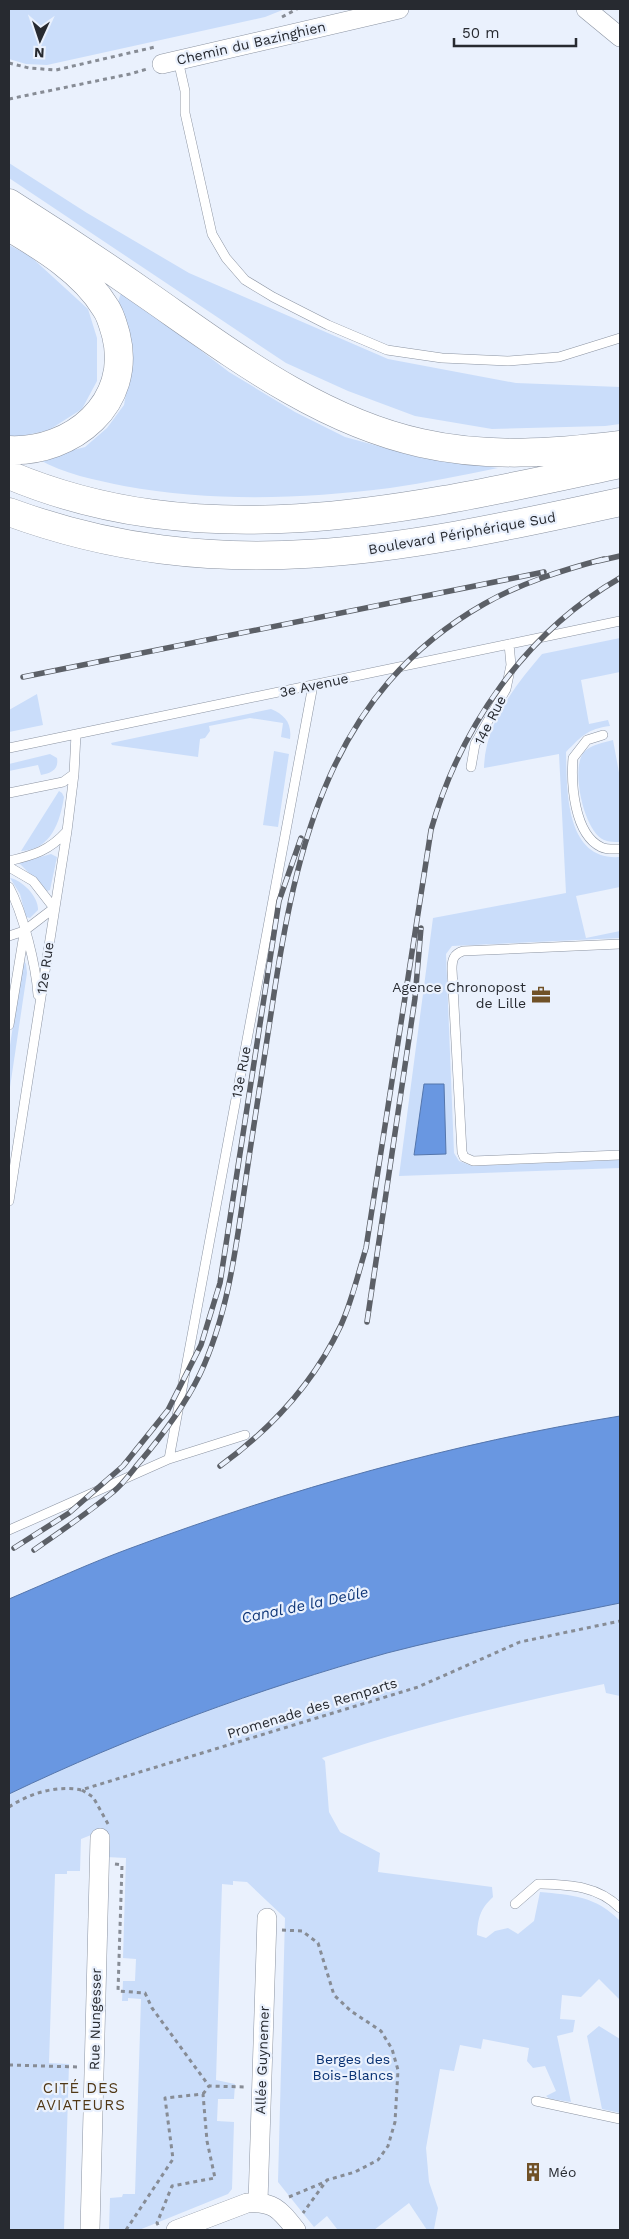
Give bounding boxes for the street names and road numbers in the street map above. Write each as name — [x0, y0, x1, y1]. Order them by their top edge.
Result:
street label: Chemin du Bazinghien — [175, 18, 327, 68]
street label: Boulevard Périphérique Sud — [367, 509, 557, 557]
street label: 3e Avenue — [278, 670, 350, 700]
street label: 14e Rue — [471, 693, 509, 747]
street label: 12e Rue — [33, 941, 57, 995]
street label: 13e Rue — [228, 1045, 254, 1099]
street label: Promenade des Remparts — [225, 1675, 399, 1741]
street label: Rue Nungesser — [86, 1967, 104, 2070]
street label: Allée Guynemer — [252, 2005, 272, 2115]

